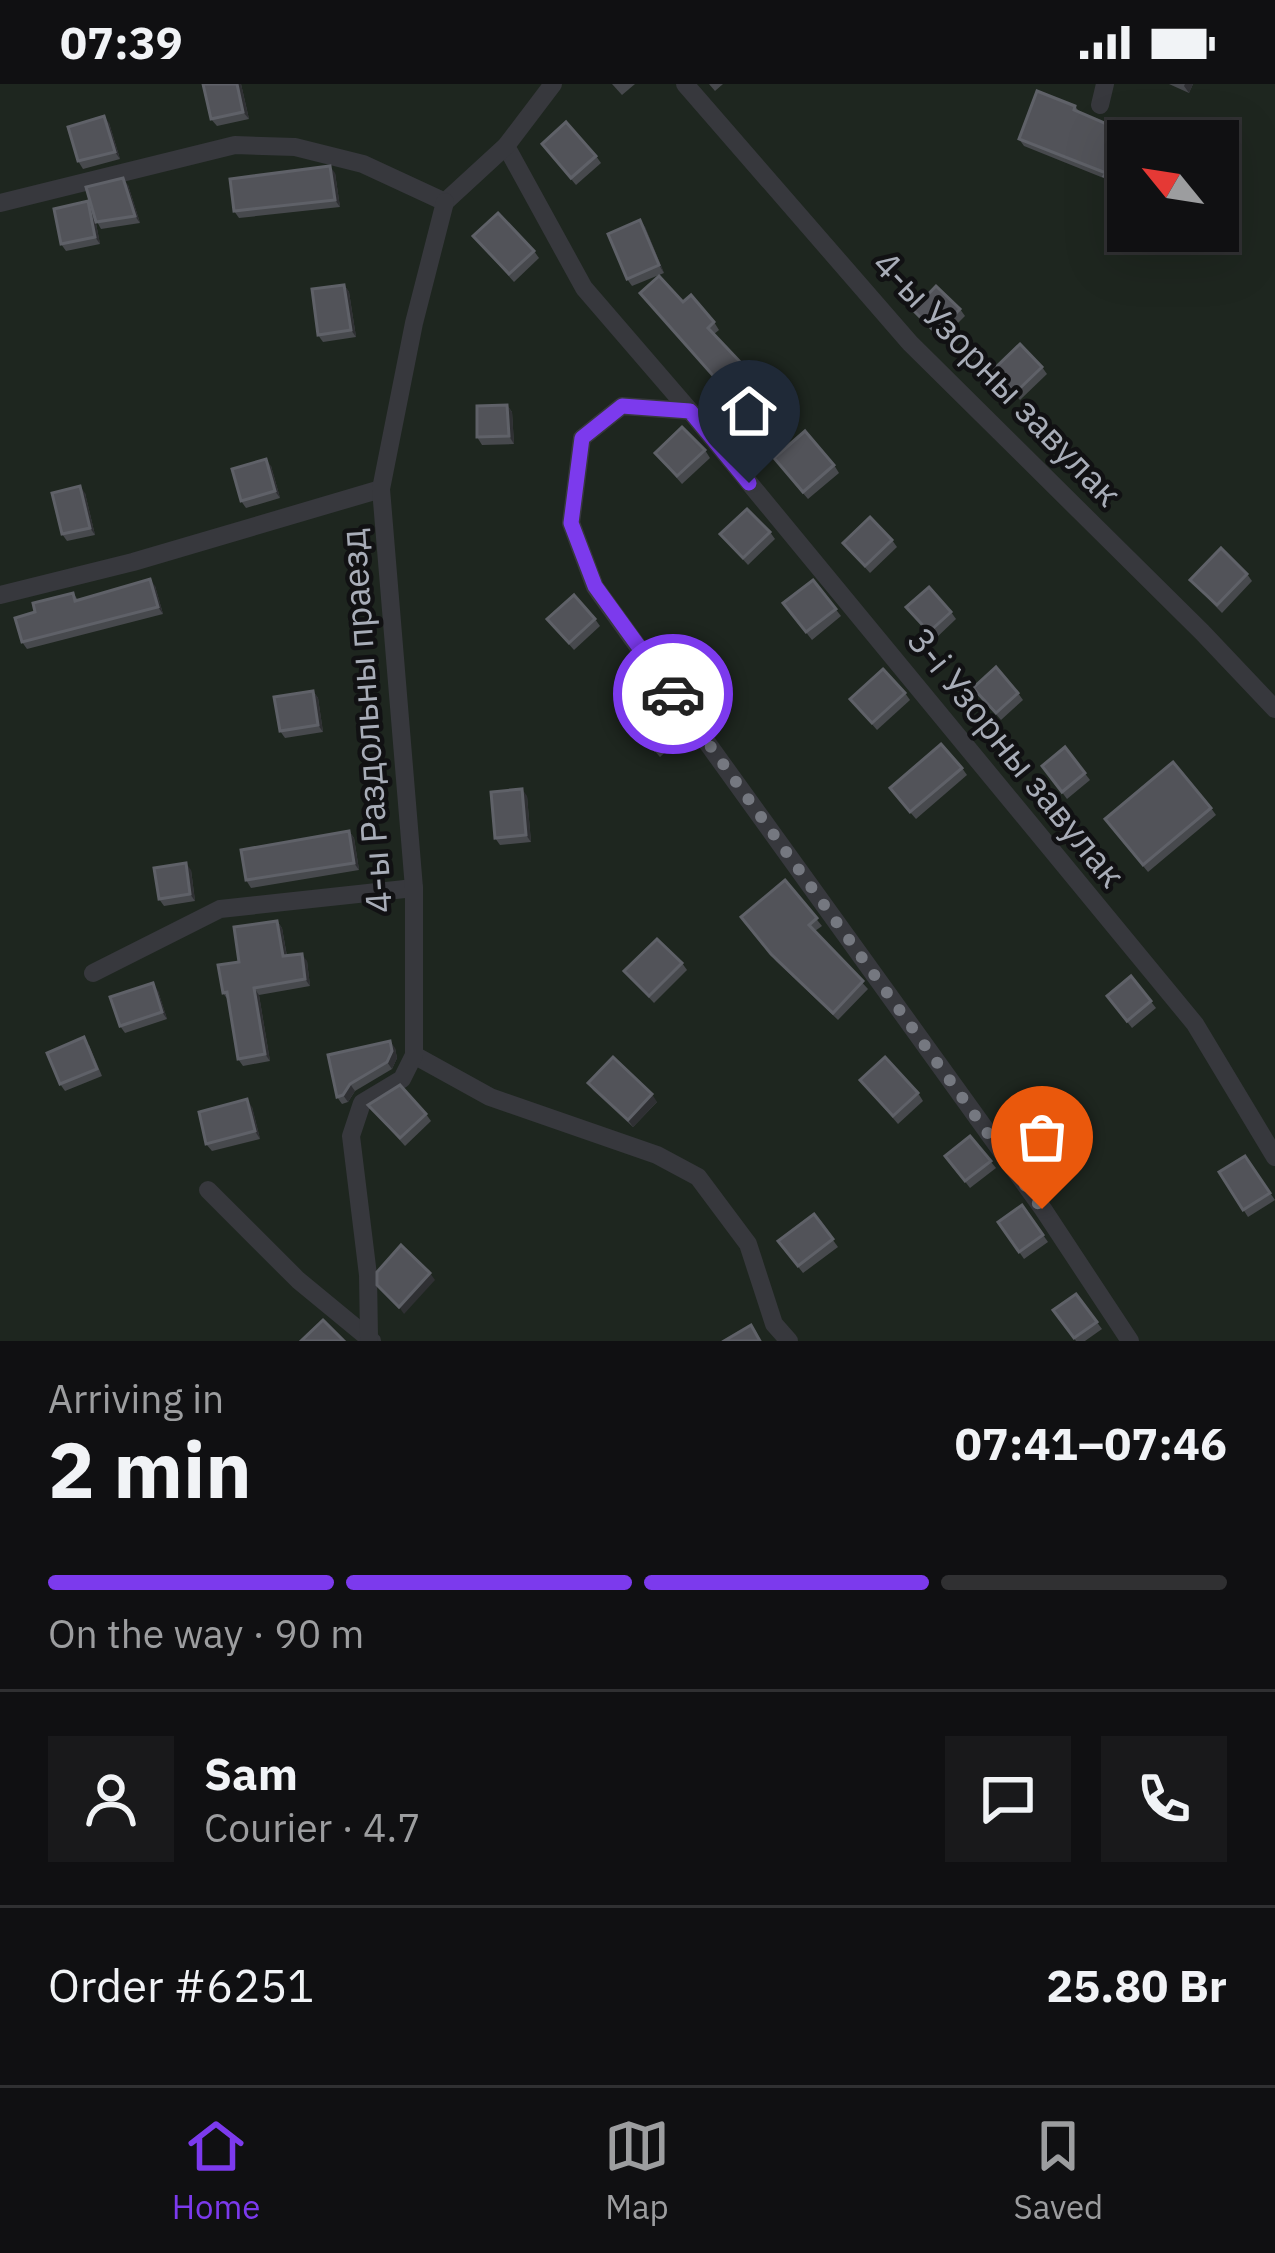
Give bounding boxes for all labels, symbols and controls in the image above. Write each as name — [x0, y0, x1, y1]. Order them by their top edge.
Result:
text: 07:39 — [60, 13, 183, 71]
north arrow — [1107, 120, 1239, 252]
map controls — [1107, 120, 1239, 252]
street label: 4-ы Узорны завулак — [864, 240, 1132, 516]
pin — [698, 360, 800, 483]
icon: home — [716, 378, 782, 444]
street label: 4-ы Раздольны праезд — [328, 527, 402, 915]
street label: 3-і Узорны завулак — [898, 617, 1136, 897]
courier — [613, 634, 733, 754]
icon: car — [640, 661, 706, 727]
pin — [991, 1086, 1093, 1209]
icon: bag — [1009, 1104, 1075, 1170]
text: Arriving in — [48, 1373, 224, 1424]
text: 07:41–07:46 — [955, 1414, 1227, 1472]
text: 2 min — [48, 1418, 252, 1519]
text: On the way · 90 m — [48, 1608, 364, 1659]
button: person — [48, 1736, 174, 1862]
button: chat — [945, 1736, 1071, 1862]
button: phone — [1101, 1736, 1227, 1862]
text: Sam — [204, 1744, 298, 1802]
text: Courier · 4.7 — [204, 1802, 421, 1853]
text: Order #6251 — [48, 1956, 314, 2014]
text: 25.80 Br — [1046, 1956, 1227, 2014]
tab: Home — [172, 2113, 260, 2228]
tab: Map — [604, 2113, 670, 2228]
tab: Saved — [1013, 2113, 1103, 2228]

